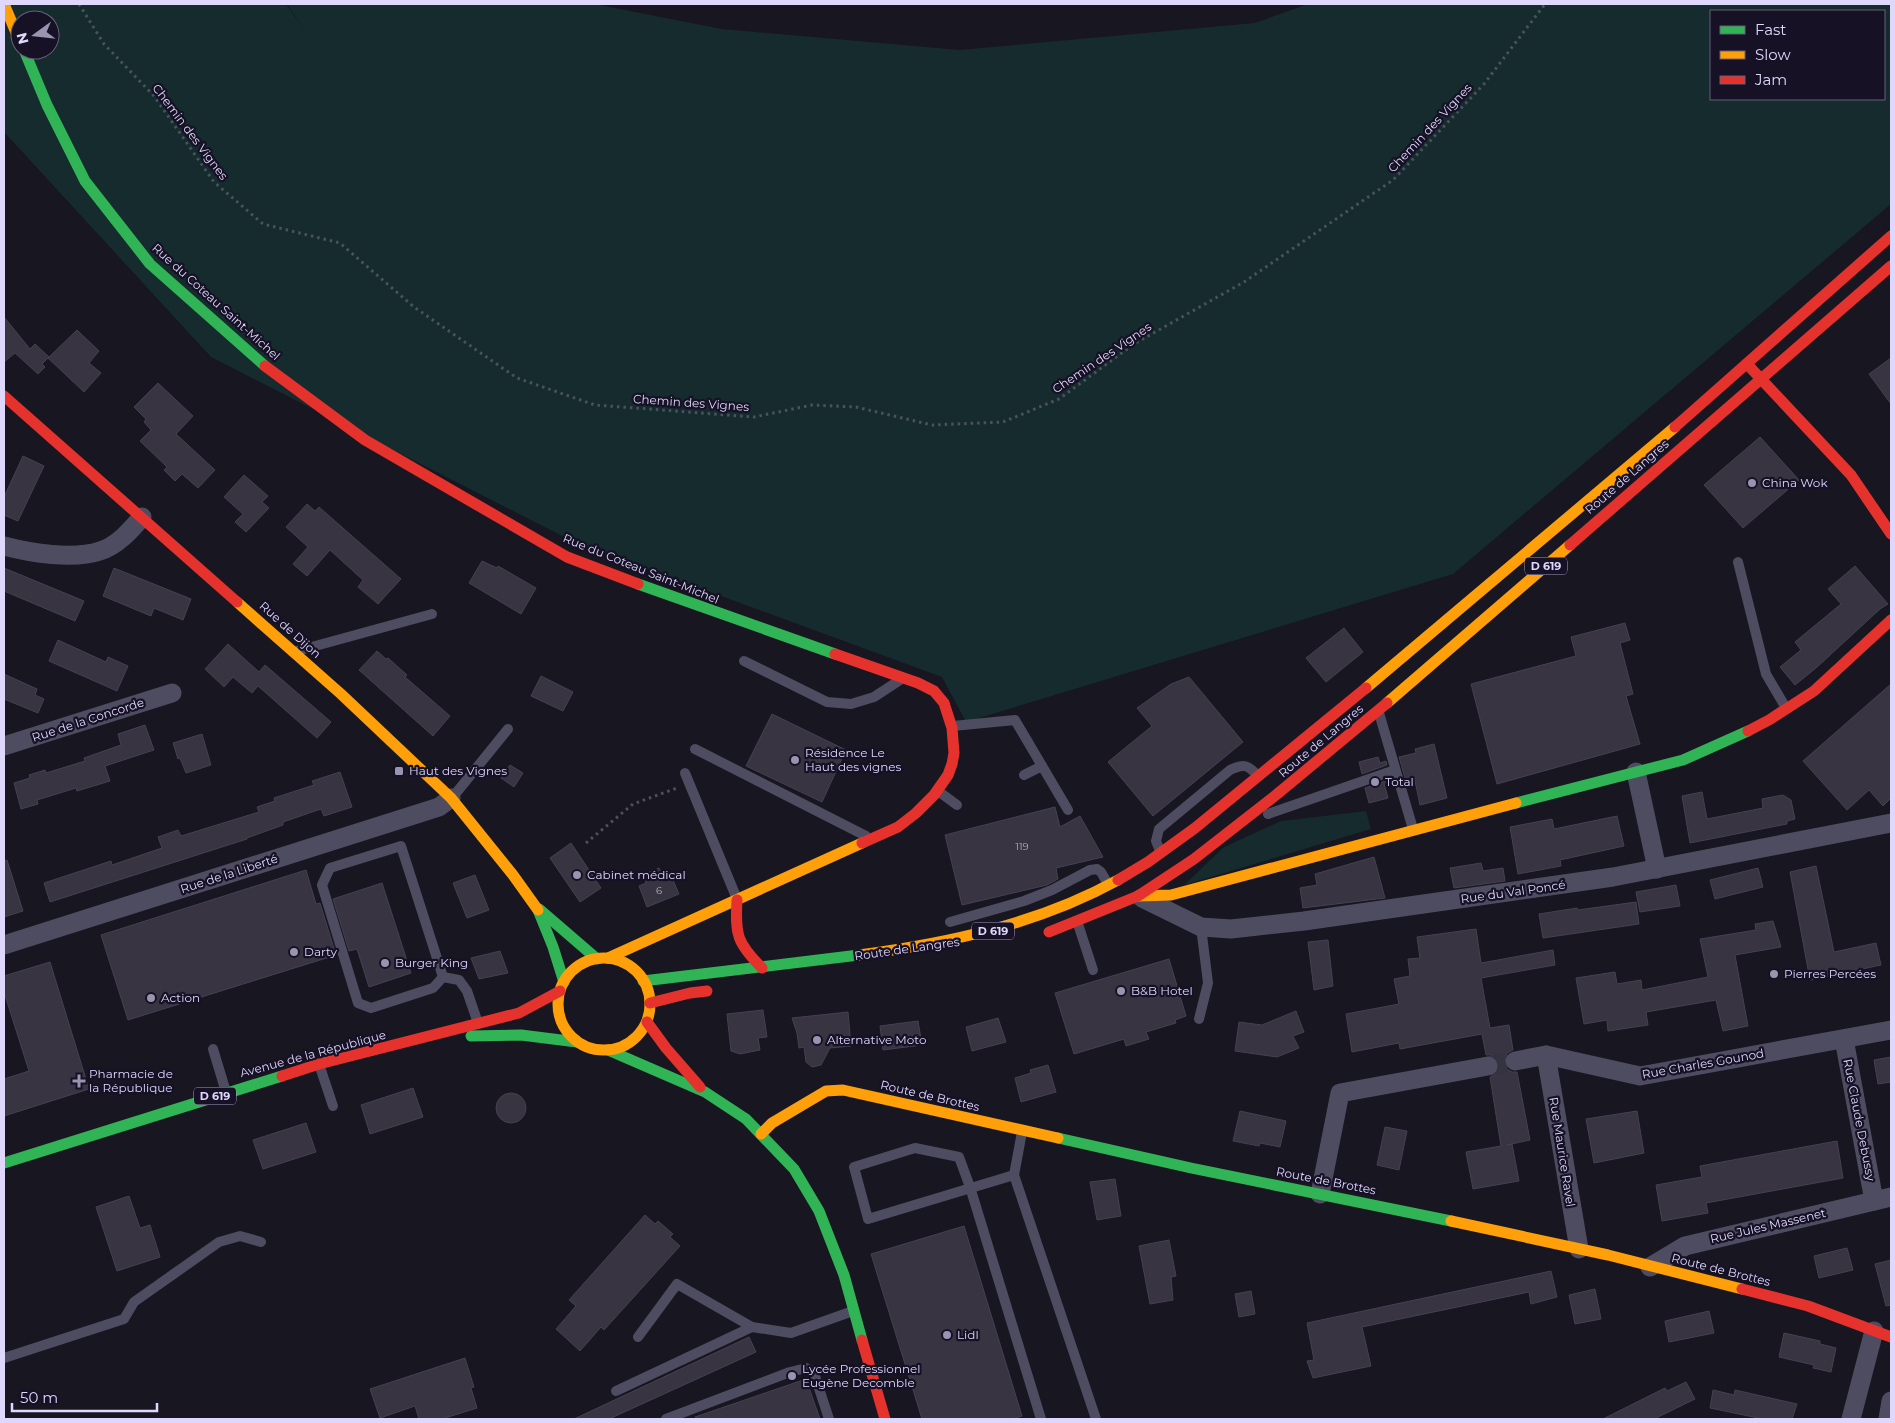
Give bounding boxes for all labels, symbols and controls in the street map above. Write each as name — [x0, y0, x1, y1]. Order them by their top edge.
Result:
north arrow — [10, 10, 60, 60]
legend — [1710, 10, 1885, 100]
text: Fast — [1755, 20, 1786, 39]
text: N — [12, 31, 33, 46]
text: Slow — [1755, 45, 1791, 64]
text: Jam — [1754, 70, 1787, 89]
street label: Chemin des Vignes — [1384, 80, 1475, 175]
street label: Chemin des Vignes — [149, 81, 231, 183]
street label: Rue du Coteau Saint-Michel — [149, 240, 284, 363]
street label: Chemin des Vignes — [1049, 319, 1154, 396]
street label: Chemin des Vignes — [632, 391, 750, 414]
street label: Route de Langres — [1582, 436, 1672, 517]
place label: China Wok — [1762, 475, 1828, 490]
marker: China Wok — [1746, 477, 1758, 489]
street label: Rue du Coteau Saint-Michel — [561, 530, 722, 607]
road number: D 619 — [1525, 558, 1567, 574]
street label: Rue de Dijon — [256, 598, 324, 661]
street label: Rue de la Concorde — [30, 694, 146, 745]
street label: Route de Langres — [1275, 701, 1366, 780]
place label: Résidence Le Haut des vignes — [805, 745, 902, 774]
marker: Résidence Le Haut des vignes — [789, 754, 801, 766]
place label: Haut des Vignes — [409, 763, 507, 778]
marker: Haut des Vignes — [393, 765, 405, 777]
place label: Total — [1385, 774, 1414, 789]
marker: Total — [1369, 776, 1381, 788]
house number: 119 — [1015, 840, 1029, 853]
street label: Rue de la Liberté — [178, 851, 280, 896]
place label: Cabinet médical — [587, 867, 686, 882]
marker: Cabinet médical — [571, 869, 583, 881]
street label: Rue du Val Poncé — [1460, 877, 1566, 906]
house number: 6 — [656, 884, 662, 897]
road number: D 619 — [972, 922, 1014, 939]
street label: Route de Langres — [853, 934, 961, 963]
place label: Darty — [304, 944, 337, 959]
marker: Darty — [288, 946, 300, 958]
place label: Burger King — [395, 955, 468, 970]
marker: Burger King — [379, 957, 391, 969]
place label: Pierres Percées — [1784, 966, 1876, 981]
marker: Pierres Percées — [1768, 968, 1780, 980]
place label: B&B Hotel — [1131, 983, 1193, 998]
marker: B&B Hotel — [1115, 985, 1127, 997]
place label: Action — [161, 990, 200, 1005]
marker: Action — [145, 992, 157, 1004]
street label: Avenue de la République — [238, 1027, 388, 1080]
place label: Alternative Moto — [827, 1032, 927, 1047]
marker: Alternative Moto — [811, 1034, 823, 1046]
street label: Rue Charles Gounod — [1641, 1045, 1765, 1082]
street label: Rue Claude Debussy — [1840, 1058, 1879, 1183]
place label: Pharmacie de la République — [89, 1066, 173, 1095]
marker: Pharmacie de la République — [73, 1075, 85, 1087]
street label: Route de Brottes — [879, 1077, 981, 1114]
road number: D 619 — [194, 1088, 236, 1104]
street label: Rue Maurice Ravel — [1546, 1096, 1579, 1208]
street label: Route de Brottes — [1275, 1163, 1377, 1198]
street label: Rue Jules Massenet — [1709, 1205, 1827, 1246]
street label: Route de Brottes — [1670, 1250, 1772, 1289]
place label: Lidl — [957, 1327, 979, 1342]
marker: Lidl — [941, 1329, 953, 1341]
place label: Lycée Professionnel Eugène Decomble — [802, 1361, 921, 1390]
marker: Lycée Professionnel Eugène Decomble — [786, 1370, 798, 1382]
scale bar — [12, 1380, 158, 1412]
text: 50 m — [20, 1388, 58, 1407]

